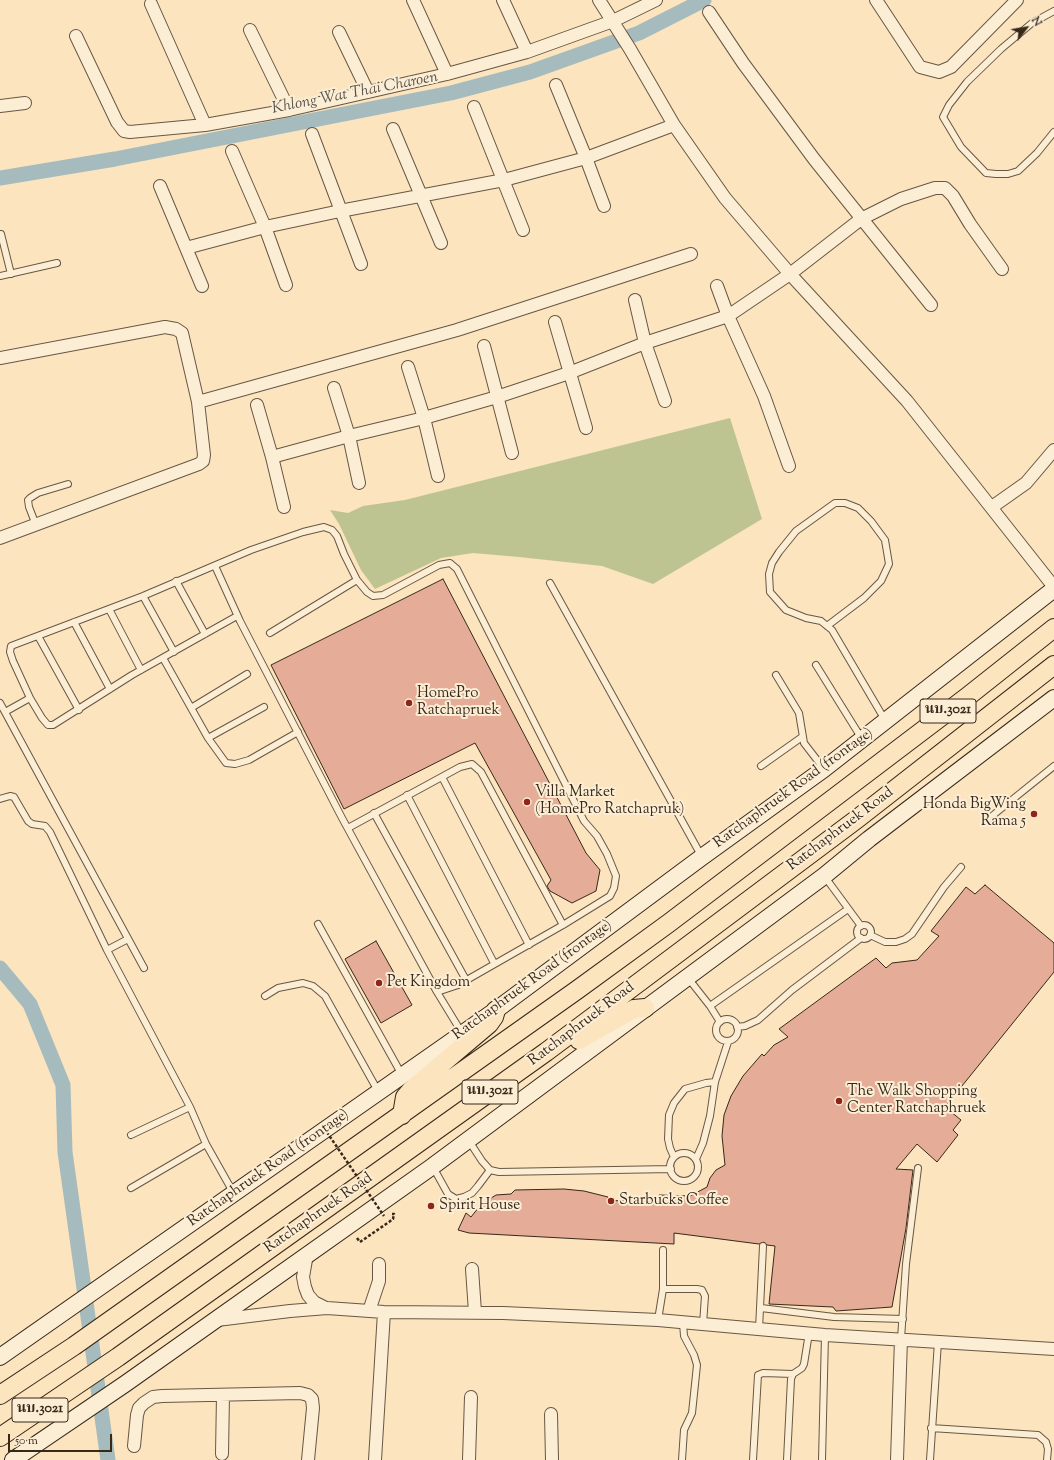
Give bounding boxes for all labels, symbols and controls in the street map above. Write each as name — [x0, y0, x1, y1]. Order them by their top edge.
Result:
north arrow — [1006, 8, 1046, 48]
text: N — [1027, 14, 1045, 30]
water label: Khlong Wat Thai Charoen — [270, 68, 440, 120]
place label: HomePro Ratchapruek — [417, 685, 500, 720]
marker: HomePro Ratchapruek — [404, 698, 414, 708]
road number: นบ.3021 — [920, 699, 976, 723]
street label: Ratchaphruek Road (frontage) — [711, 725, 877, 853]
place label: Villa Market (HomePro Ratchapruk) — [535, 784, 684, 819]
street label: Ratchaphruek Road — [784, 784, 898, 876]
place label: Honda BigWing Rama 5 — [923, 796, 1026, 831]
marker: Villa Market (HomePro Ratchapruk) — [522, 797, 532, 807]
marker: Honda BigWing Rama 5 — [1029, 809, 1039, 819]
street label: Ratchaphruek Road (frontage) — [450, 917, 616, 1045]
place label: Pet Kingdom — [387, 974, 470, 992]
marker: Pet Kingdom — [374, 978, 384, 988]
street label: Ratchaphruek Road — [525, 979, 639, 1071]
road number: นบ.3021 — [462, 1080, 518, 1104]
place label: The Walk Shopping Center Ratchaphruek — [847, 1083, 987, 1118]
marker: The Walk Shopping Center Ratchaphruek — [834, 1096, 844, 1106]
street label: Ratchaphruek Road (frontage) — [185, 1106, 353, 1232]
street label: Ratchaphruek Road — [261, 1170, 377, 1258]
place label: Starbucks Coffee — [619, 1192, 729, 1210]
marker: Starbucks Coffee — [606, 1196, 616, 1206]
place label: Spirit House — [439, 1197, 520, 1215]
marker: Spirit House — [426, 1201, 436, 1211]
road number: นบ.3021 — [12, 1398, 68, 1422]
scale bar — [10, 1426, 114, 1452]
text: 50 m — [15, 1432, 38, 1450]

